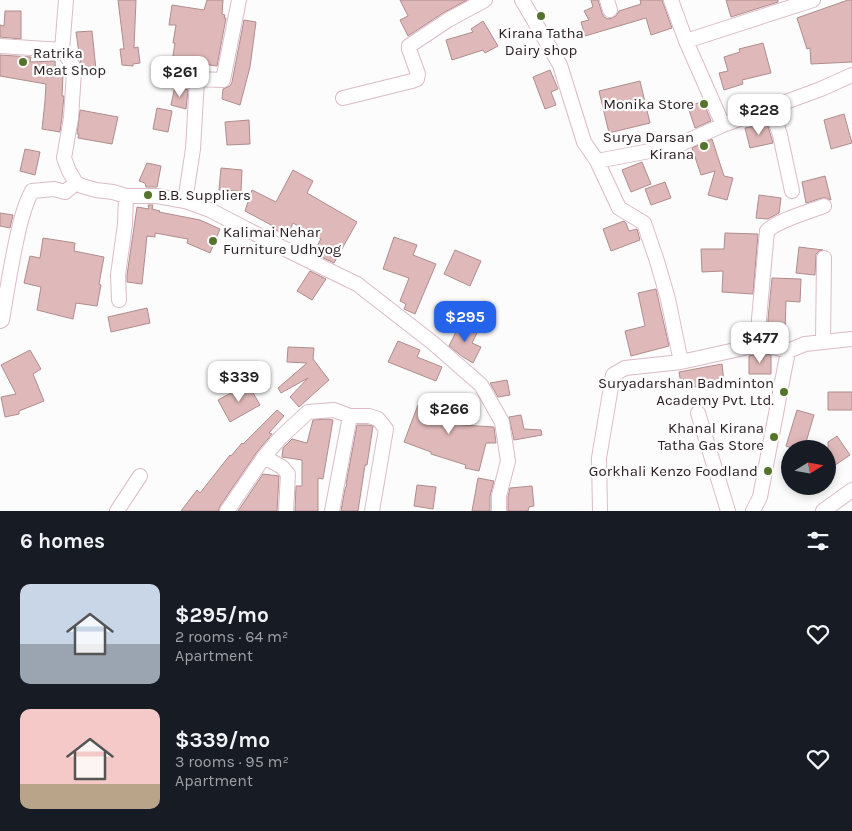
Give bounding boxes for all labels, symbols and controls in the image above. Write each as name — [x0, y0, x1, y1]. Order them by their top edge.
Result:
marker: Kirana Tatha Dairy shop — [535, 10, 547, 22]
place label: Kirana Tatha Dairy shop — [498, 24, 584, 59]
place label: Ratrika Meat Shop — [33, 44, 106, 79]
marker: Ratrika Meat Shop — [17, 56, 29, 68]
pin: $261 — [150, 56, 210, 98]
text: $261 — [162, 62, 198, 81]
pin: $228 — [729, 94, 789, 136]
place label: Monika Store — [603, 95, 694, 113]
marker: Monika Store — [698, 98, 710, 110]
text: $228 — [739, 100, 779, 119]
place label: Surya Darsan Kirana — [603, 128, 694, 163]
marker: Surya Darsan Kirana — [698, 140, 710, 152]
place label: B.B. Suppliers — [158, 186, 251, 204]
marker: B.B. Suppliers — [142, 189, 154, 201]
place label: Kalimai Nehar Furniture Udhyog — [223, 223, 342, 258]
marker: Kalimai Nehar Furniture Udhyog — [207, 235, 219, 247]
pin: $295 — [435, 300, 495, 343]
text: $295 — [445, 307, 485, 326]
pin: $477 — [730, 322, 790, 364]
text: $477 — [742, 328, 778, 347]
pin: $339 — [209, 360, 269, 403]
text: $339 — [219, 367, 259, 386]
place label: Suryadarshan Badminton Academy Pvt. Ltd. — [598, 374, 774, 409]
marker: Suryadarshan Badminton Academy Pvt. Ltd. — [778, 386, 790, 398]
pin: $266 — [419, 392, 479, 435]
text: $266 — [429, 399, 469, 418]
place label: Khanal Kirana Tatha Gas Store — [658, 419, 764, 454]
marker: Khanal Kirana Tatha Gas Store — [768, 431, 780, 443]
north arrow — [781, 440, 836, 495]
map controls — [781, 440, 836, 495]
place label: Gorkhali Kenzo Foodland — [589, 462, 758, 480]
marker: Gorkhali Kenzo Foodland — [762, 465, 774, 477]
icon: filters — [804, 527, 832, 555]
text: 6 homes — [20, 529, 105, 553]
text: $295/mo — [175, 603, 269, 627]
icon: home — [60, 604, 120, 664]
icon: heart — [804, 620, 832, 648]
text: 2 rooms · 64 m² — [175, 627, 288, 646]
text: Apartment — [175, 646, 253, 665]
text: $339/mo — [175, 728, 270, 752]
icon: home — [60, 729, 120, 789]
icon: heart — [804, 745, 832, 773]
text: 3 rooms · 95 m² — [175, 752, 289, 771]
text: Apartment — [175, 771, 253, 790]

